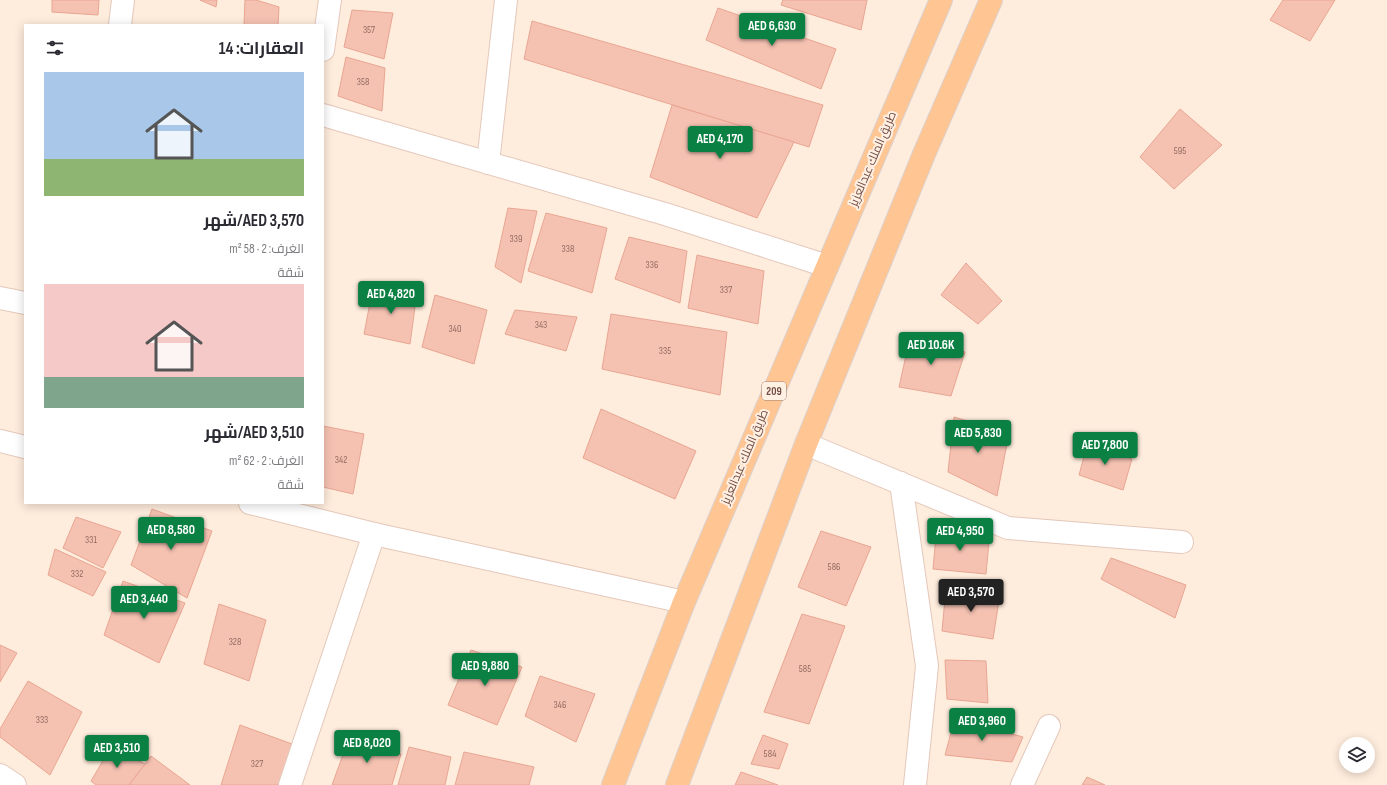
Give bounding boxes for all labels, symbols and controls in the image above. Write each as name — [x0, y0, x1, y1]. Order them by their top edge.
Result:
pin: AED 6,630 — [726, 13, 818, 47]
text: AED 6,630 — [748, 18, 796, 34]
house number: 357 — [363, 24, 375, 36]
icon: filters — [44, 37, 66, 59]
text: العقارات: 14 — [219, 39, 304, 59]
house number: 358 — [357, 76, 369, 88]
icon: home — [138, 98, 210, 170]
street label: طريق الملك عبدالعزيز — [846, 109, 900, 210]
pin: AED 4,170 — [674, 126, 766, 160]
text: AED 4,170 — [697, 131, 743, 147]
house number: 595 — [1174, 145, 1186, 157]
text: AED 3,570/شهر — [204, 211, 304, 231]
house number: 339 — [510, 233, 522, 245]
text: الغرف: 2 · 58 m² — [229, 241, 304, 257]
house number: 338 — [562, 243, 574, 255]
house number: 336 — [646, 259, 658, 271]
text: شقة — [277, 265, 304, 281]
pin: AED 4,820 — [345, 281, 437, 315]
house number: 337 — [720, 284, 732, 296]
text: AED 4,820 — [367, 286, 415, 302]
icon: home — [138, 310, 210, 382]
house number: 343 — [535, 319, 547, 331]
house number: 340 — [449, 323, 461, 335]
pin: AED 10.6K — [885, 332, 977, 366]
text: AED 10.6K — [908, 337, 954, 353]
house number: 335 — [659, 345, 671, 357]
road number: 209 — [762, 382, 786, 400]
street label: طريق الملك عبدالعزيز — [718, 407, 772, 508]
pin: AED 5,830 — [932, 420, 1024, 454]
text: AED 3,510/شهر — [205, 423, 304, 443]
text: AED 5,830 — [954, 425, 1002, 441]
pin: AED 7,800 — [1059, 432, 1151, 466]
text: AED 7,800 — [1082, 437, 1128, 453]
text: الغرف: 2 · 62 m² — [229, 453, 304, 469]
house number: 342 — [335, 454, 347, 466]
text: شقة — [277, 477, 304, 493]
pin: AED 8,580 — [125, 517, 217, 551]
pin: AED 4,950 — [914, 518, 1006, 552]
text: AED 8,580 — [147, 522, 195, 538]
text: AED 4,950 — [936, 523, 984, 539]
house number: 331 — [85, 534, 97, 546]
house number: 586 — [828, 561, 840, 573]
house number: 332 — [71, 568, 83, 580]
pin: AED 3,570 — [925, 579, 1017, 613]
text: AED 3,570 — [948, 584, 994, 600]
pin: AED 3,440 — [98, 586, 190, 620]
text: AED 3,440 — [120, 591, 168, 607]
house number: 328 — [229, 636, 241, 648]
pin: AED 9,880 — [439, 653, 531, 687]
text: AED 9,880 — [461, 658, 509, 674]
house number: 585 — [799, 663, 811, 675]
house number: 346 — [554, 699, 566, 711]
pin: AED 3,960 — [936, 708, 1028, 742]
text: AED 3,960 — [958, 713, 1006, 729]
house number: 333 — [36, 714, 48, 726]
pin: AED 8,020 — [321, 730, 413, 764]
pin: AED 3,510 — [71, 735, 163, 769]
text: AED 8,020 — [343, 735, 391, 751]
map controls — [1339, 737, 1375, 773]
button: layers — [1339, 737, 1375, 773]
text: AED 3,510 — [94, 740, 140, 756]
house number: 584 — [764, 748, 776, 760]
house number: 327 — [251, 758, 263, 770]

